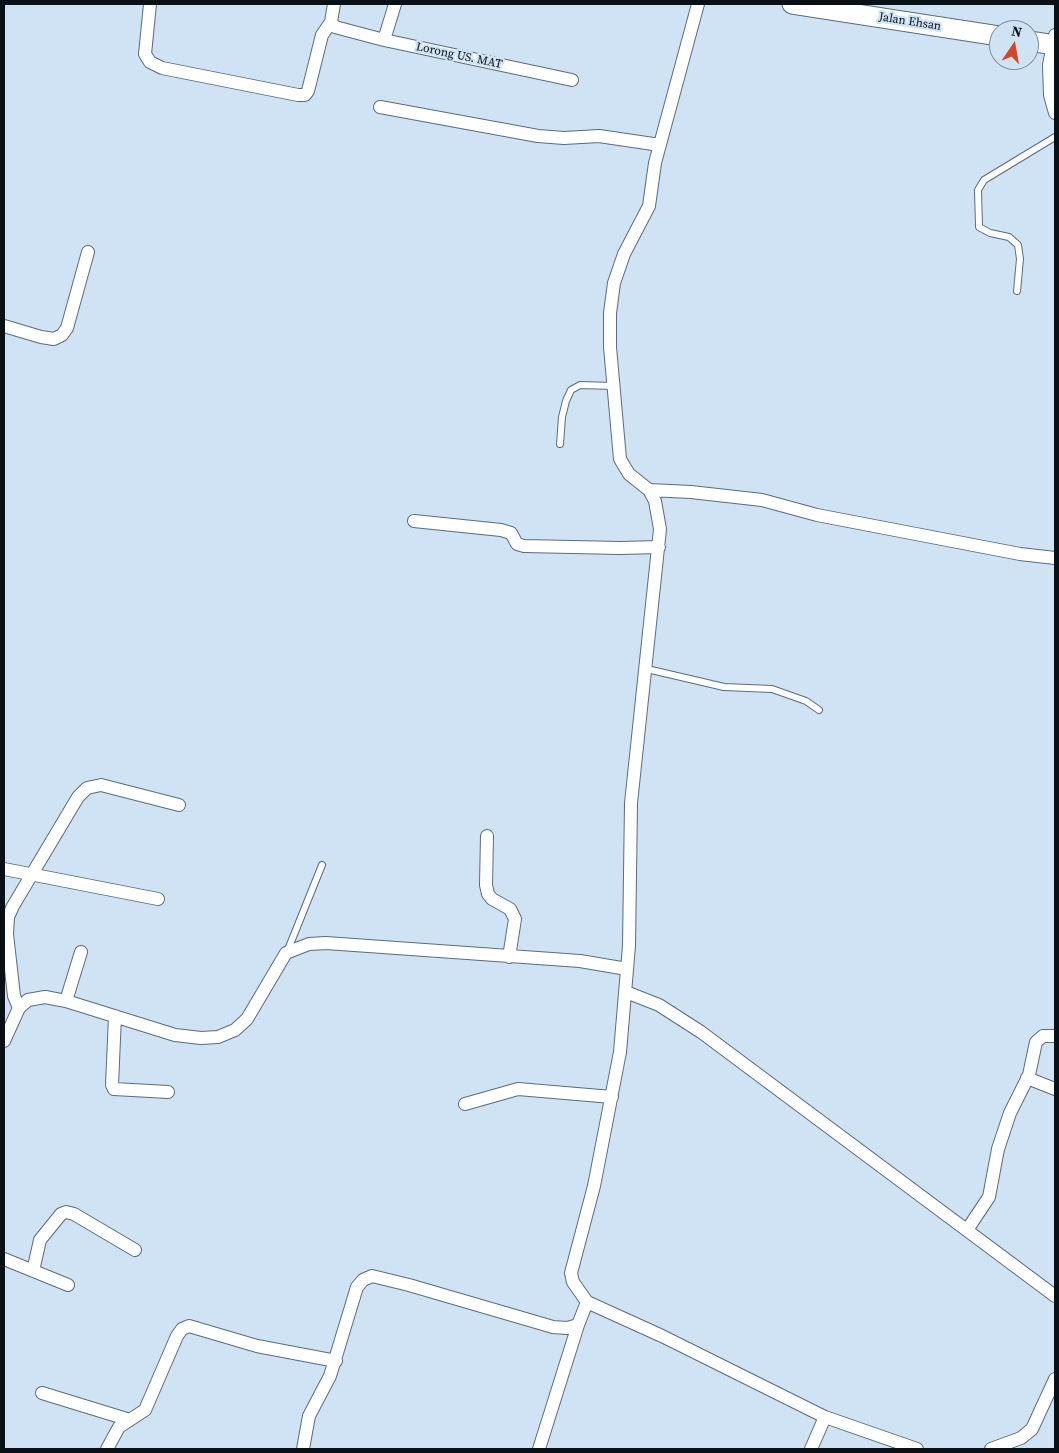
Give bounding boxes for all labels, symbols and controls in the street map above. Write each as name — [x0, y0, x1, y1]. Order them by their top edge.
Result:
street label: Jalan Ehsan — [878, 10, 942, 34]
north arrow — [989, 20, 1039, 70]
text: N — [1010, 20, 1024, 42]
street label: Lorong US. MAT — [415, 40, 503, 72]

